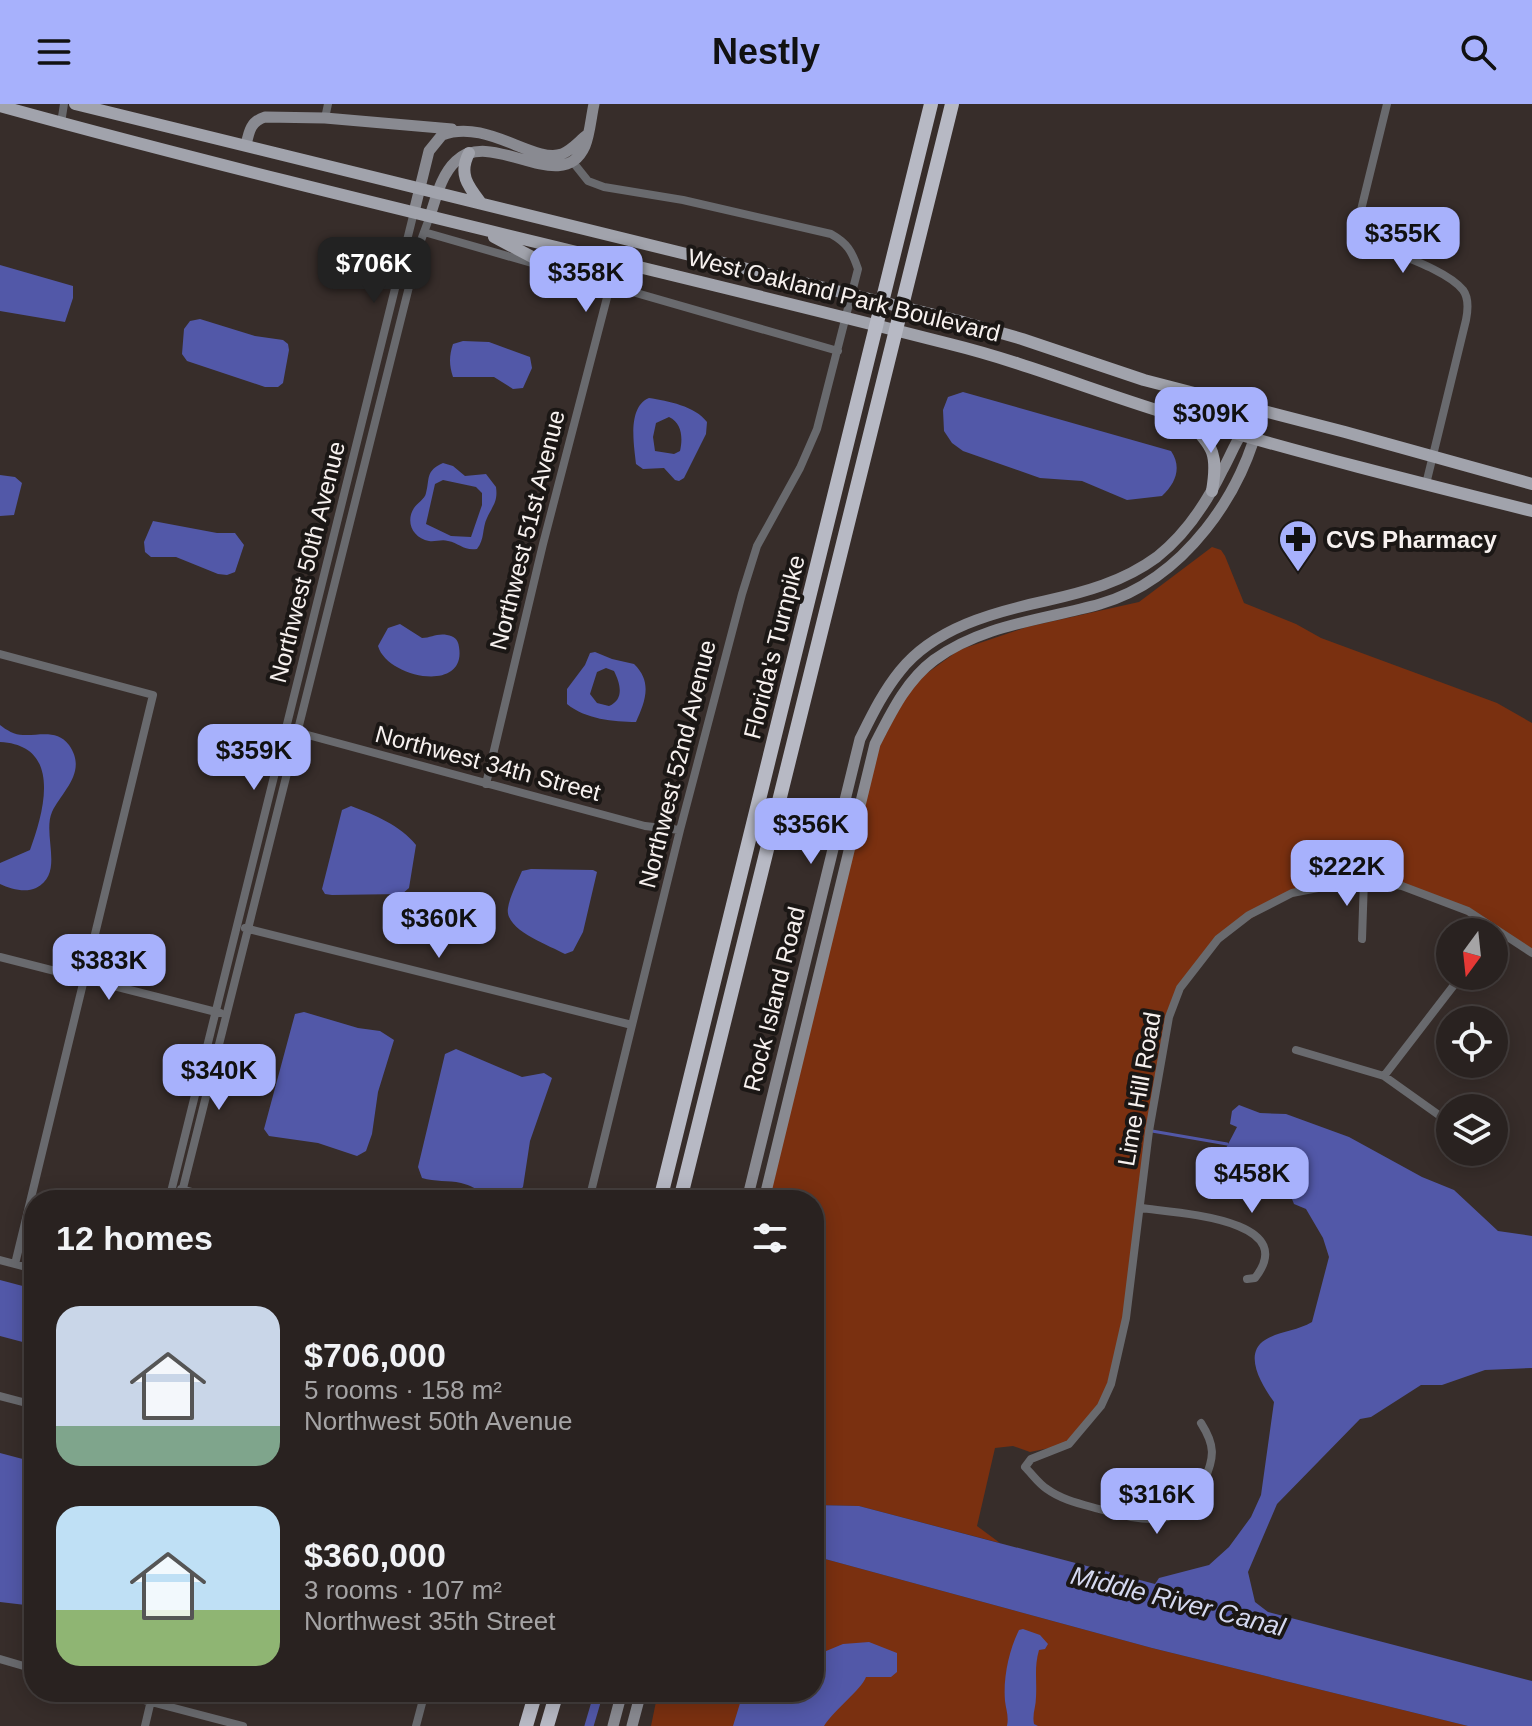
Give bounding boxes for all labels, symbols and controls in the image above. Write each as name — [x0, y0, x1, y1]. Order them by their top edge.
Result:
icon: menu — [32, 30, 76, 74]
icon: search — [1456, 30, 1500, 74]
text: Nestly — [712, 31, 820, 72]
pin: $355K — [1347, 207, 1459, 275]
text: $355K — [1365, 218, 1441, 248]
pin: $706K — [318, 237, 430, 305]
street label: West Oakland Park Boulevard — [685, 243, 1003, 347]
pin: $358K — [530, 246, 642, 314]
text: $706K — [336, 248, 412, 278]
text: $358K — [548, 257, 624, 287]
pin: $309K — [1155, 387, 1267, 455]
text: $309K — [1173, 398, 1249, 428]
street label: Northwest 51st Avenue — [484, 407, 570, 653]
street label: Northwest 50th Avenue — [264, 439, 350, 685]
pharmacy icon: CVS Pharmacy — [1277, 518, 1319, 573]
place label: CVS Pharmacy — [1326, 526, 1497, 553]
street label: Florida's Turnpike — [738, 552, 810, 742]
street label: Northwest 52nd Avenue — [633, 637, 721, 891]
street label: Northwest 34th Street — [372, 720, 604, 806]
pin: $359K — [198, 724, 310, 792]
text: $359K — [216, 735, 292, 765]
pin: $356K — [755, 798, 867, 866]
text: $356K — [773, 809, 849, 839]
pin: $222K — [1291, 840, 1403, 908]
text: $222K — [1309, 851, 1385, 881]
pin: $360K — [383, 892, 495, 960]
text: $360K — [401, 903, 477, 933]
street label: Rock Island Road — [738, 904, 810, 1094]
north arrow — [1436, 918, 1508, 990]
map controls — [1436, 918, 1508, 1166]
pin: $383K — [53, 934, 165, 1002]
text: $383K — [71, 945, 147, 975]
button: locate — [1436, 1006, 1508, 1078]
street label: Lime Hill Road — [1112, 1010, 1166, 1168]
pin: $340K — [163, 1044, 275, 1112]
text: $340K — [181, 1055, 257, 1085]
button: layers — [1436, 1094, 1508, 1166]
pin: $458K — [1196, 1147, 1308, 1215]
text: $458K — [1214, 1158, 1290, 1188]
icon: filters — [748, 1216, 792, 1260]
text: 12 homes — [56, 1219, 213, 1257]
text: $706,000 — [304, 1336, 446, 1374]
icon: home — [120, 1338, 216, 1434]
text: 5 rooms · 158 m² — [304, 1375, 502, 1405]
text: Northwest 50th Avenue — [304, 1406, 572, 1436]
pin: $316K — [1101, 1468, 1213, 1536]
text: $316K — [1119, 1479, 1195, 1509]
text: $360,000 — [304, 1536, 446, 1574]
icon: home — [120, 1538, 216, 1634]
water label: Middle River Canal — [1068, 1560, 1289, 1642]
text: 3 rooms · 107 m² — [304, 1575, 502, 1605]
text: Northwest 35th Street — [304, 1606, 555, 1636]

